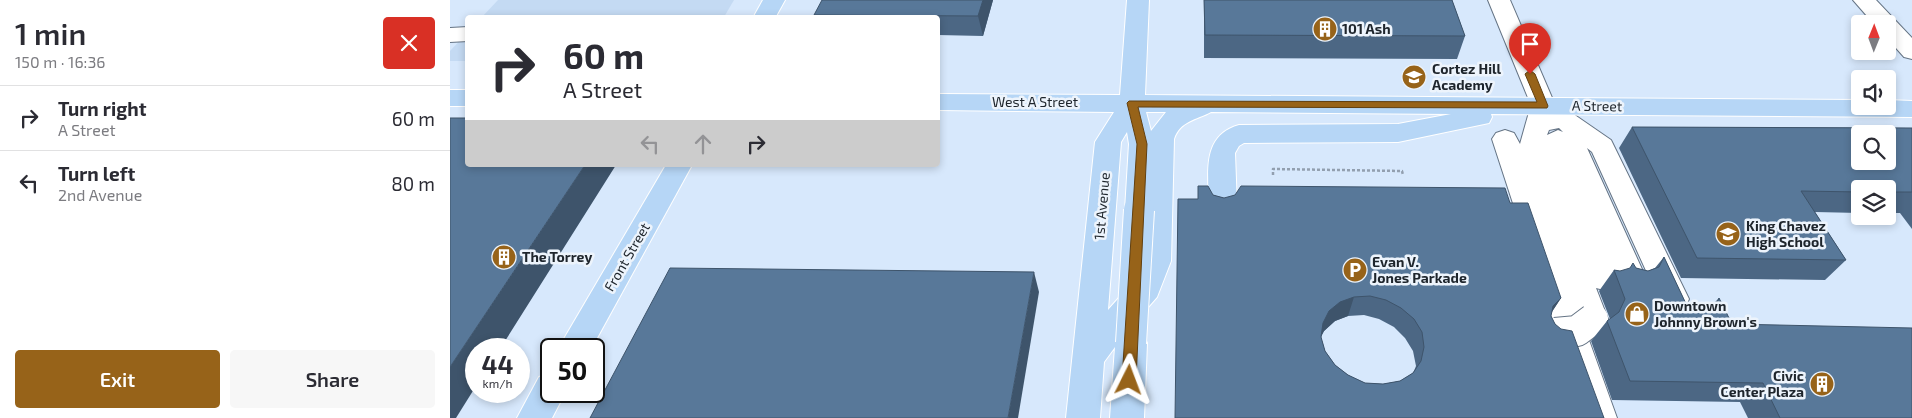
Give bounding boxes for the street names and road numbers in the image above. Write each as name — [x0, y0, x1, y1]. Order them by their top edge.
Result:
street label: West A Street — [992, 93, 1078, 110]
street label: A Street — [1572, 97, 1622, 114]
street label: 1st Avenue — [1090, 171, 1113, 240]
street label: Front Street — [600, 220, 653, 294]

